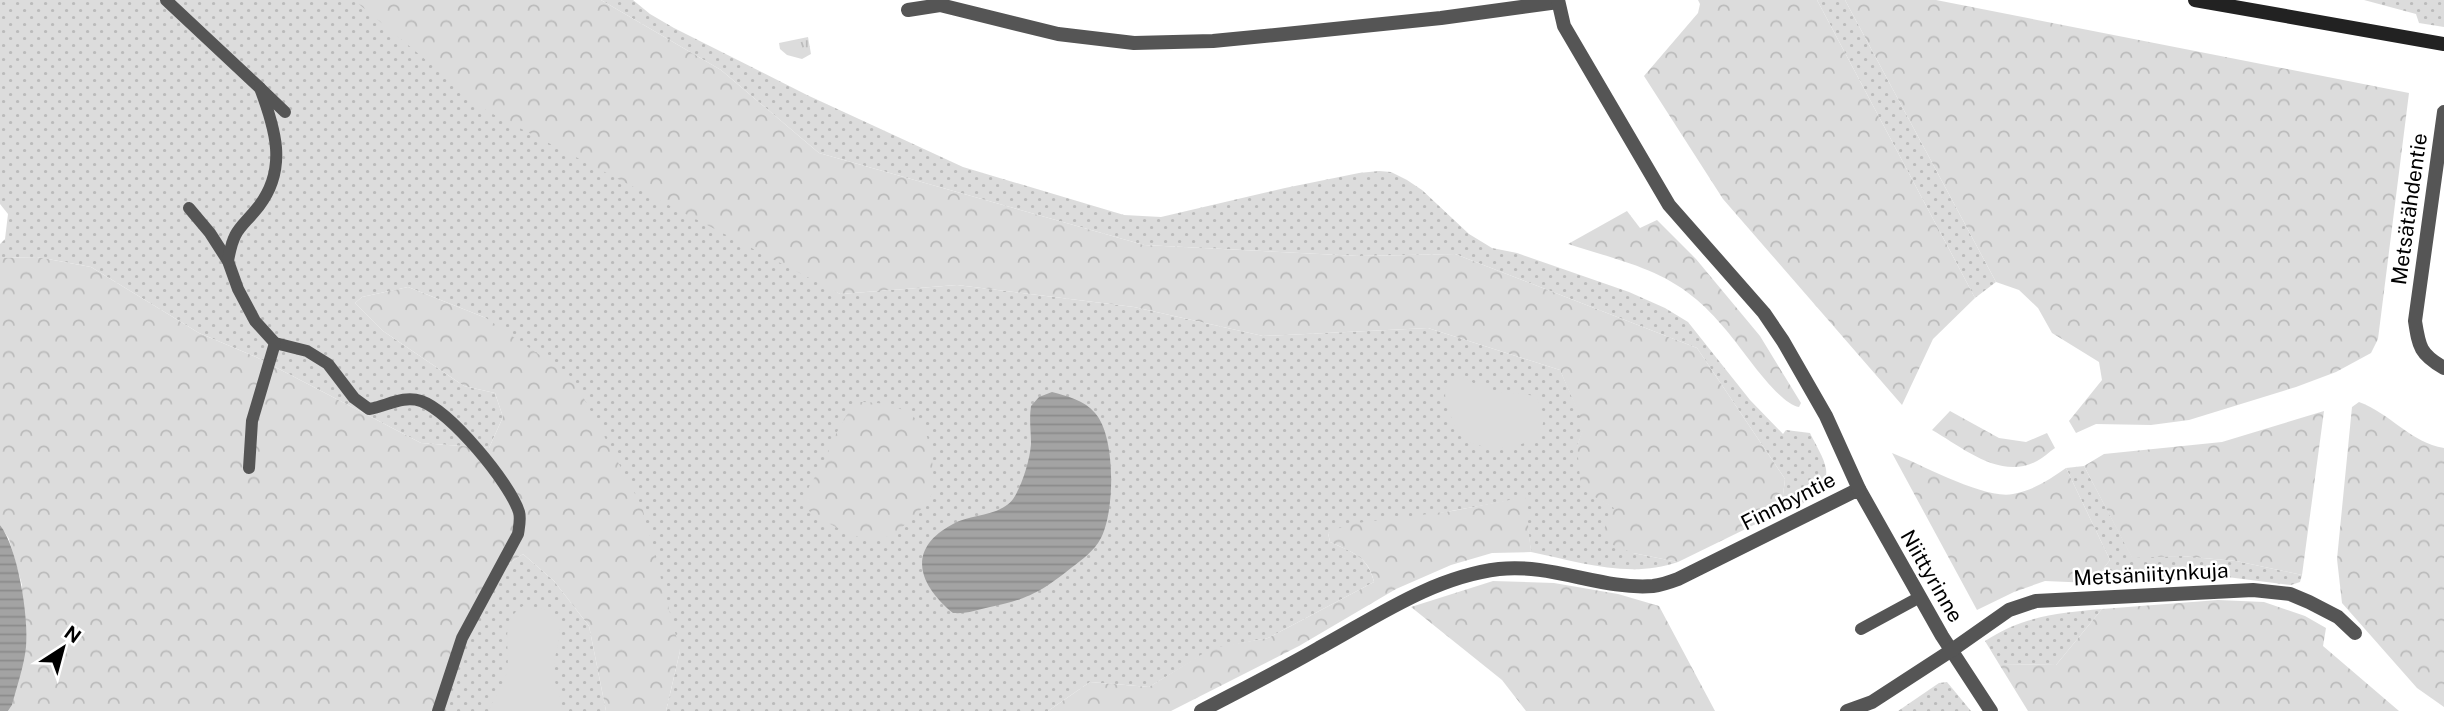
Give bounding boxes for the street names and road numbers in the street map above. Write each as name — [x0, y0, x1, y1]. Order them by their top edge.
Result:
street label: Metsätähdentie — [2386, 132, 2432, 286]
street label: Finnbyntie — [1737, 467, 1839, 535]
street label: Niittyrinne — [1896, 525, 1968, 627]
street label: Metsäniitynkuja — [2073, 557, 2229, 591]

